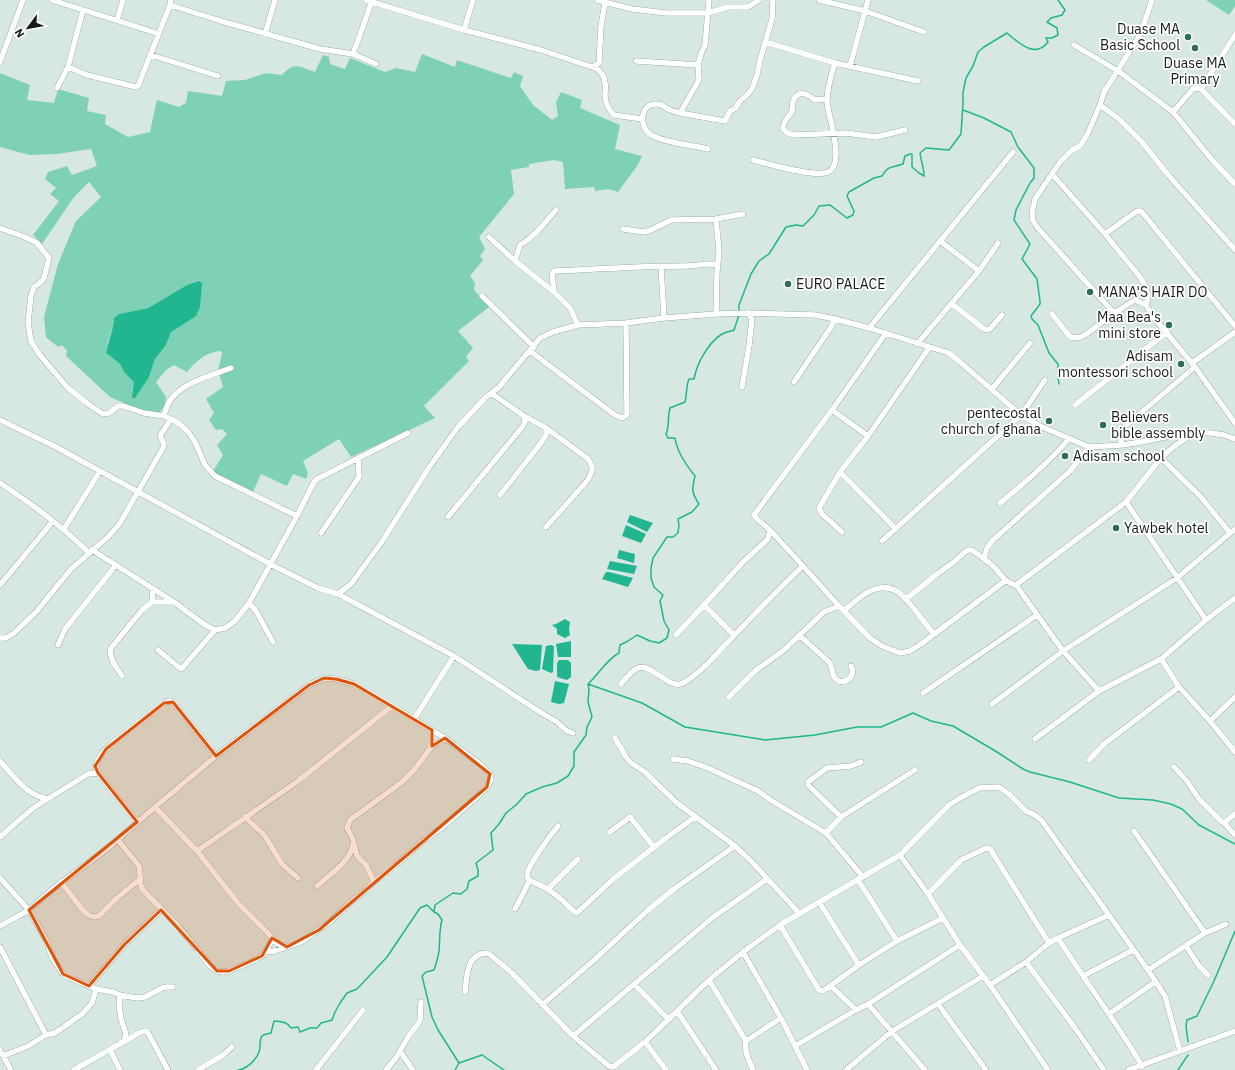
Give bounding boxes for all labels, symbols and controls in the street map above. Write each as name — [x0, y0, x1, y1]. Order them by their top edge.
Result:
north arrow — [8, 8, 48, 48]
place label: Duase MA Basic School — [1100, 20, 1180, 54]
text: N — [11, 26, 28, 40]
marker: Duase MA Basic School — [1183, 32, 1193, 42]
marker: Duase MA Primary — [1190, 43, 1200, 53]
place label: Duase MA Primary — [1164, 54, 1227, 88]
place label: EURO PALACE — [796, 275, 885, 293]
marker: EURO PALACE — [783, 279, 793, 289]
place label: MANA'S HAIR DO — [1098, 283, 1207, 301]
marker: MANA'S HAIR DO — [1085, 287, 1095, 297]
place label: Maa Bea's mini store — [1097, 308, 1161, 342]
marker: Maa Bea's mini store — [1164, 320, 1174, 330]
place label: Adisam montessori school — [1058, 347, 1173, 381]
marker: Adisam montessori school — [1176, 359, 1186, 369]
place label: pentecostal church of ghana — [941, 404, 1042, 438]
place label: Believers bible assembly — [1111, 408, 1205, 442]
marker: pentecostal church of ghana — [1044, 416, 1054, 426]
marker: Believers bible assembly — [1098, 420, 1108, 430]
place label: Adisam school — [1073, 447, 1165, 465]
marker: Adisam school — [1060, 451, 1070, 461]
place label: Yawbek hotel — [1124, 519, 1209, 537]
marker: Yawbek hotel — [1111, 523, 1121, 533]

